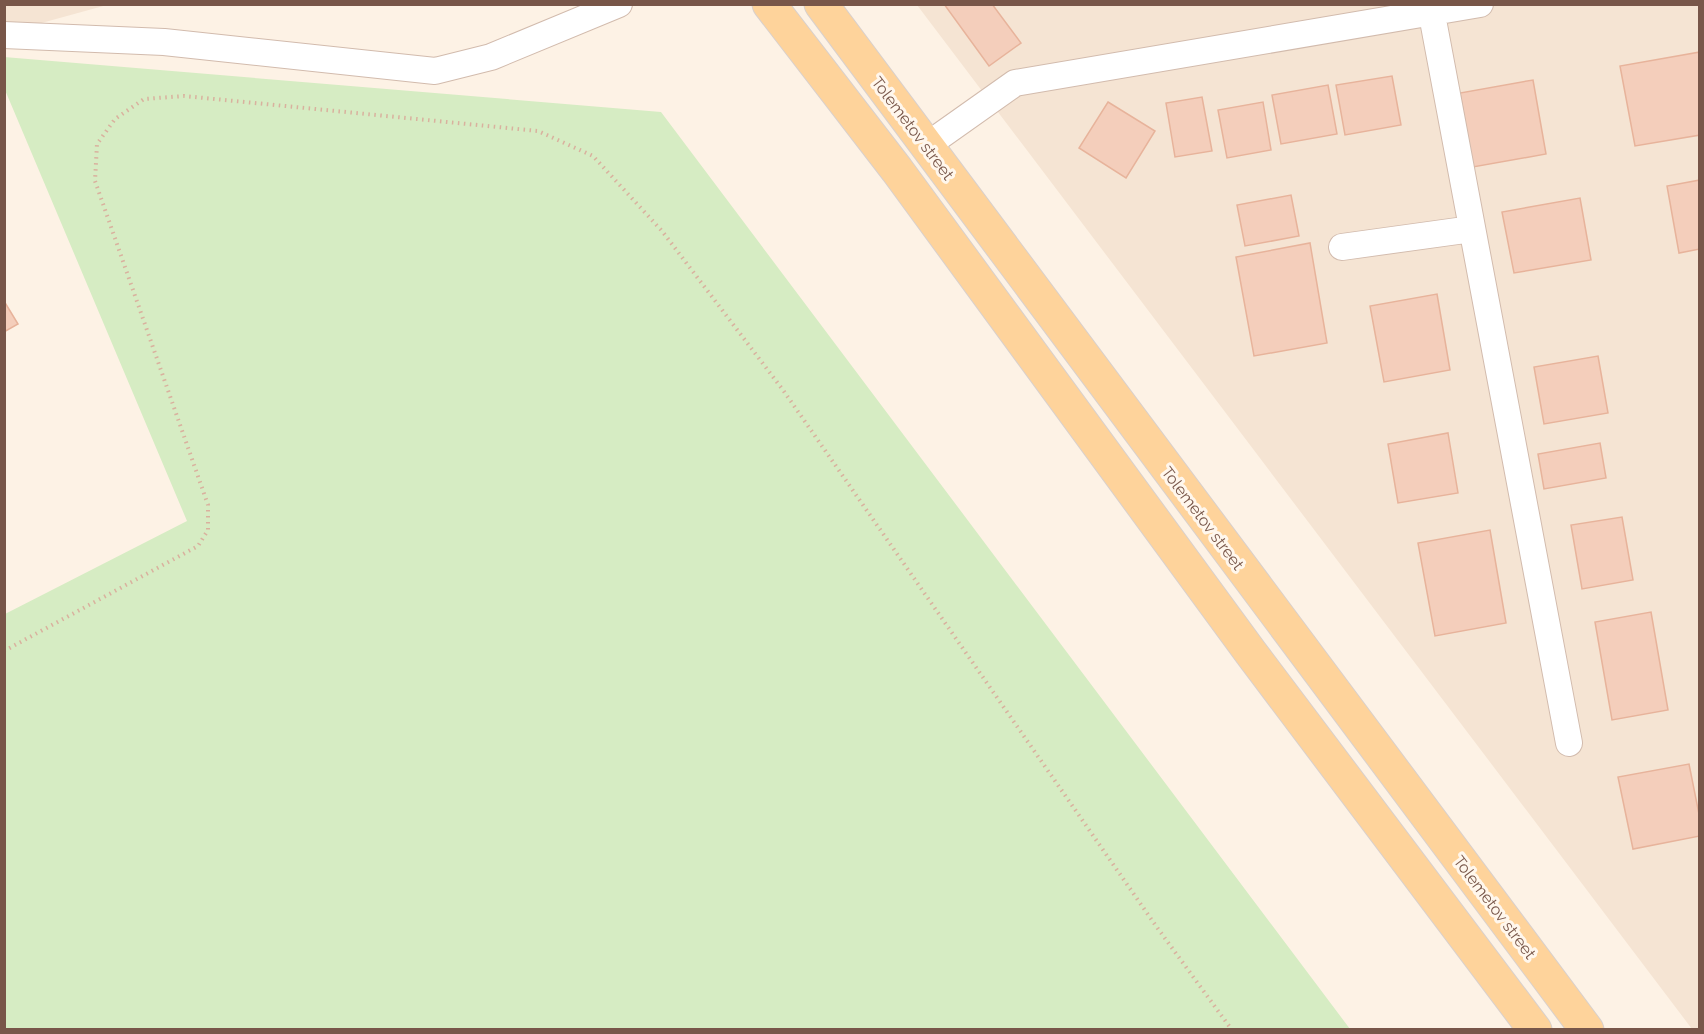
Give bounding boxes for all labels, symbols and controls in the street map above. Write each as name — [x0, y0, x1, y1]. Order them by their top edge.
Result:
street label: Tolemetov street — [868, 73, 958, 184]
street label: Tolemetov street — [1158, 463, 1248, 574]
street label: Tolemetov street — [1450, 852, 1540, 963]

